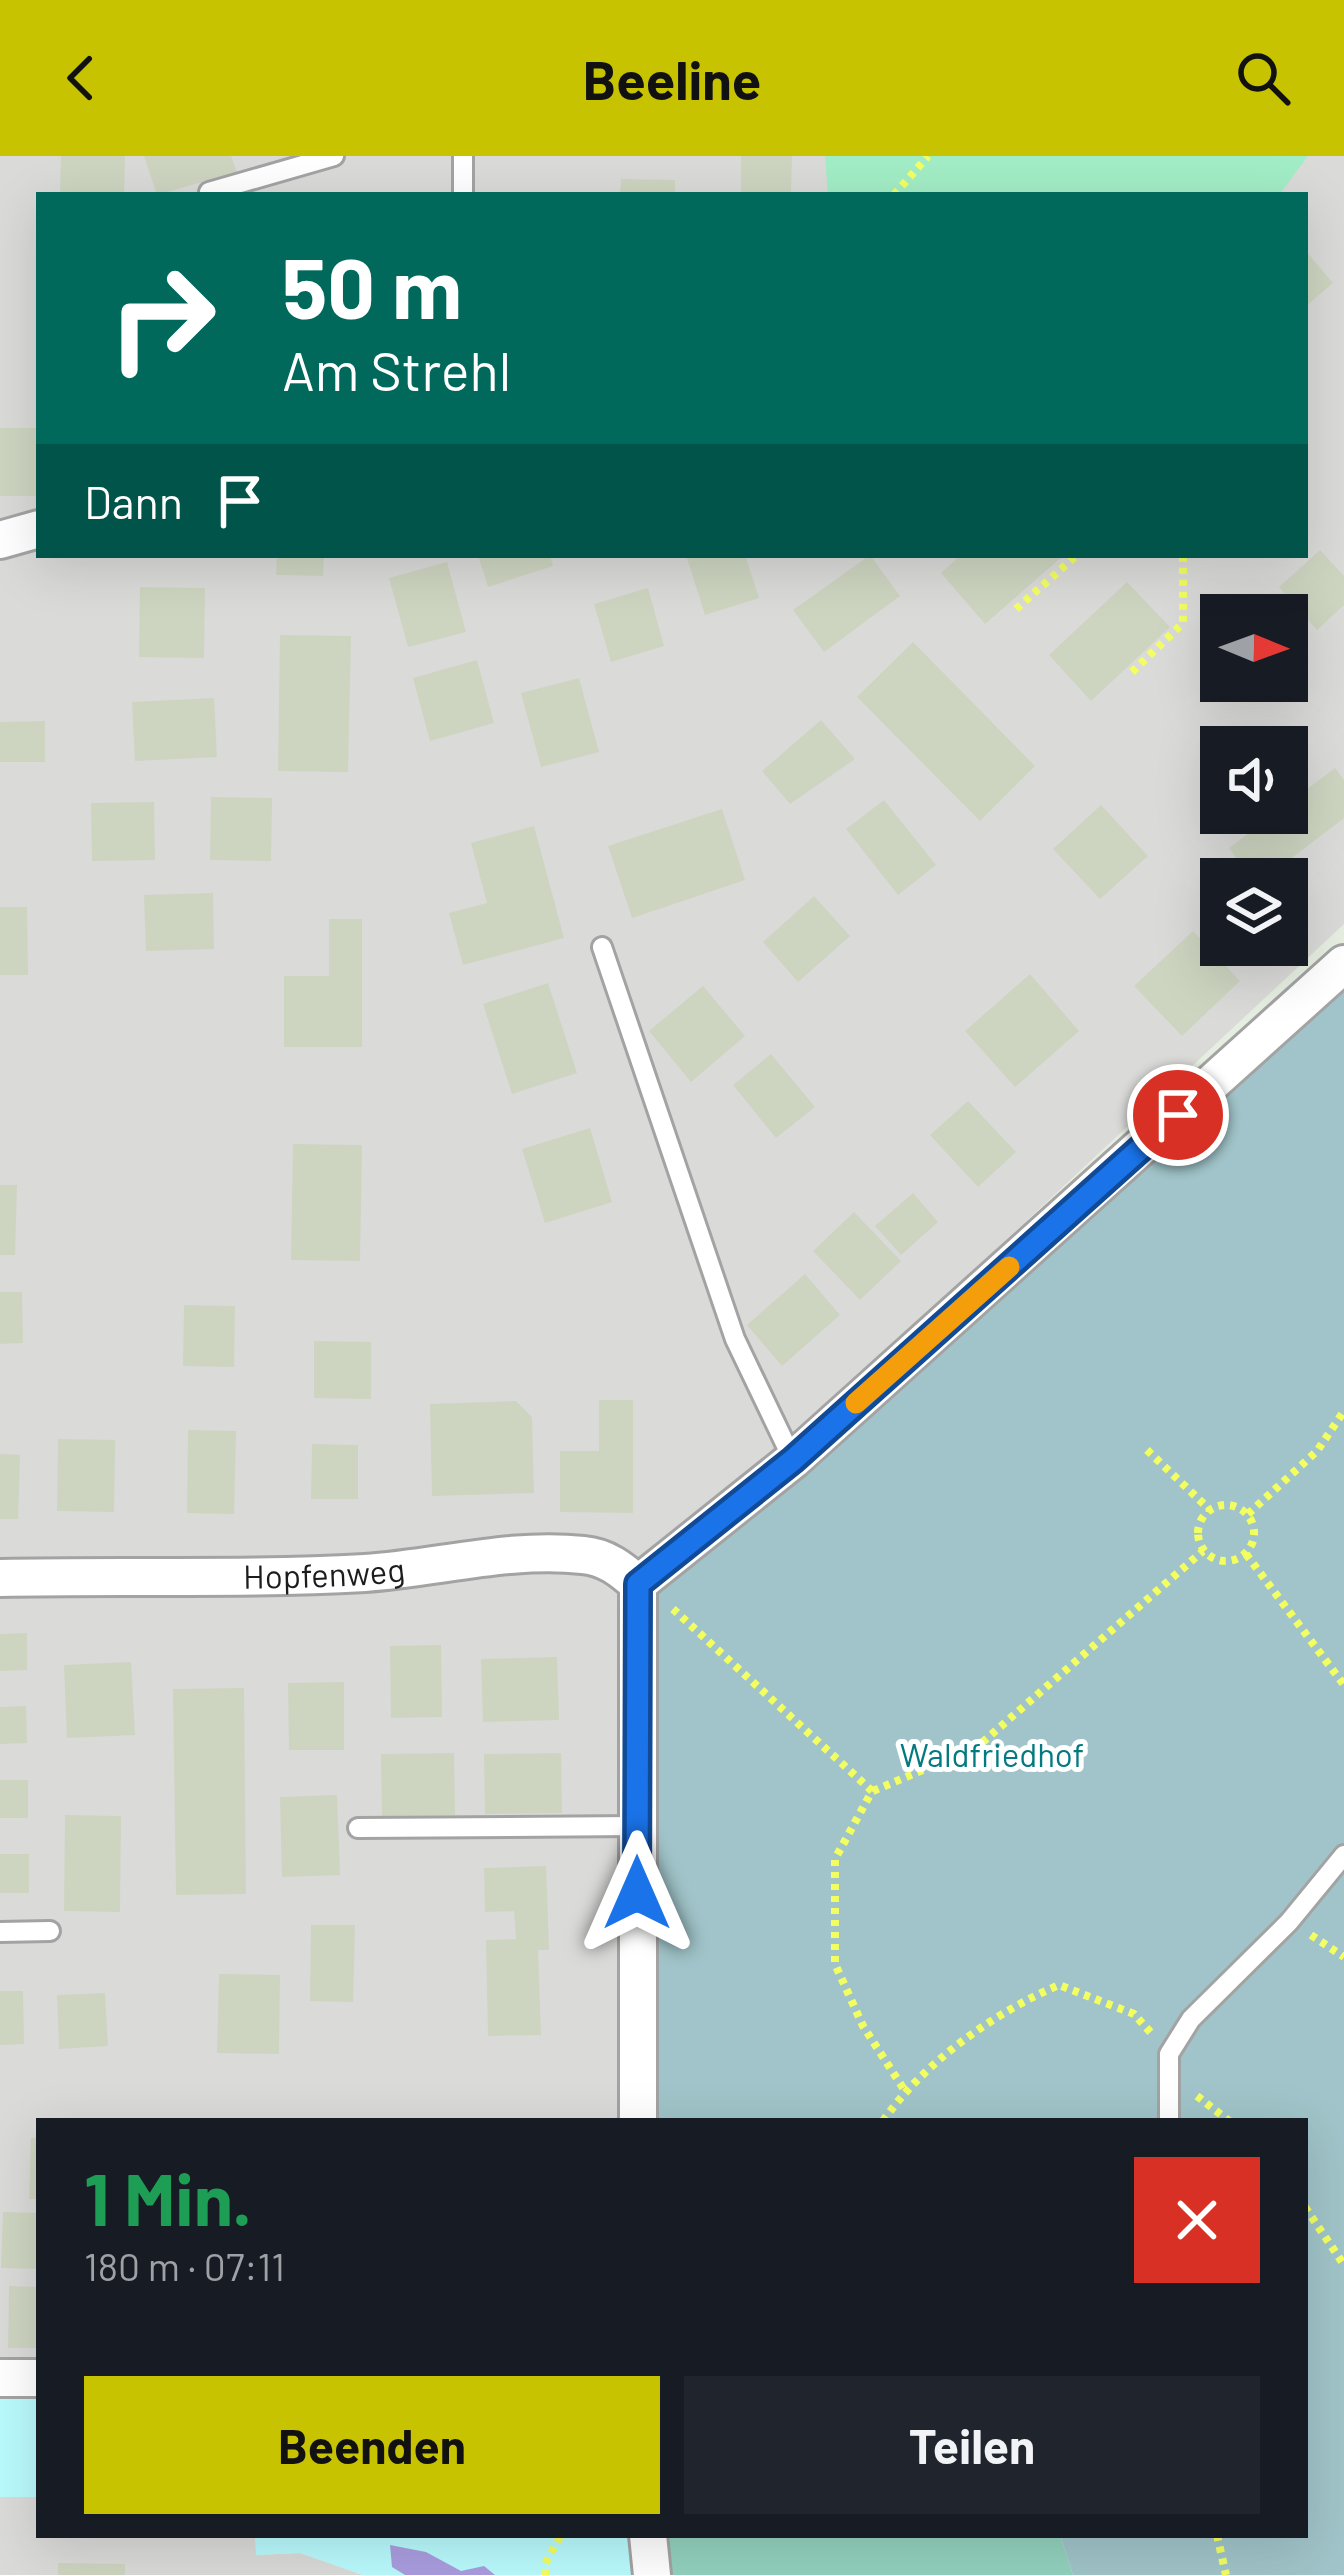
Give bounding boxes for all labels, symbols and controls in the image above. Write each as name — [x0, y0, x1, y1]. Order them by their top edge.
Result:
icon: back — [48, 45, 114, 111]
icon: search — [1230, 45, 1296, 111]
text: Beeline — [583, 46, 761, 111]
text: 50 m — [282, 235, 462, 336]
icon: right — [84, 240, 240, 396]
text: Am Strehl — [282, 337, 511, 402]
icon: arrive — [207, 468, 273, 534]
text: Dann — [84, 474, 183, 528]
north arrow — [1200, 594, 1308, 702]
map controls — [1200, 594, 1308, 966]
button: sound — [1200, 726, 1308, 834]
button: layers — [1200, 858, 1308, 966]
pin — [1127, 1064, 1229, 1166]
icon: arrive — [1145, 1082, 1211, 1148]
street label: Hopfenweg — [243, 1548, 407, 1596]
park label: Waldfriedhof — [900, 1734, 1084, 1774]
position arrow — [574, 1830, 700, 1956]
text: 1 Min. — [84, 2154, 252, 2240]
button: close — [1134, 2157, 1260, 2283]
text: 180 m · 07:11 — [84, 2242, 285, 2289]
button: Beenden — [84, 2376, 660, 2514]
button: Teilen — [684, 2376, 1260, 2514]

